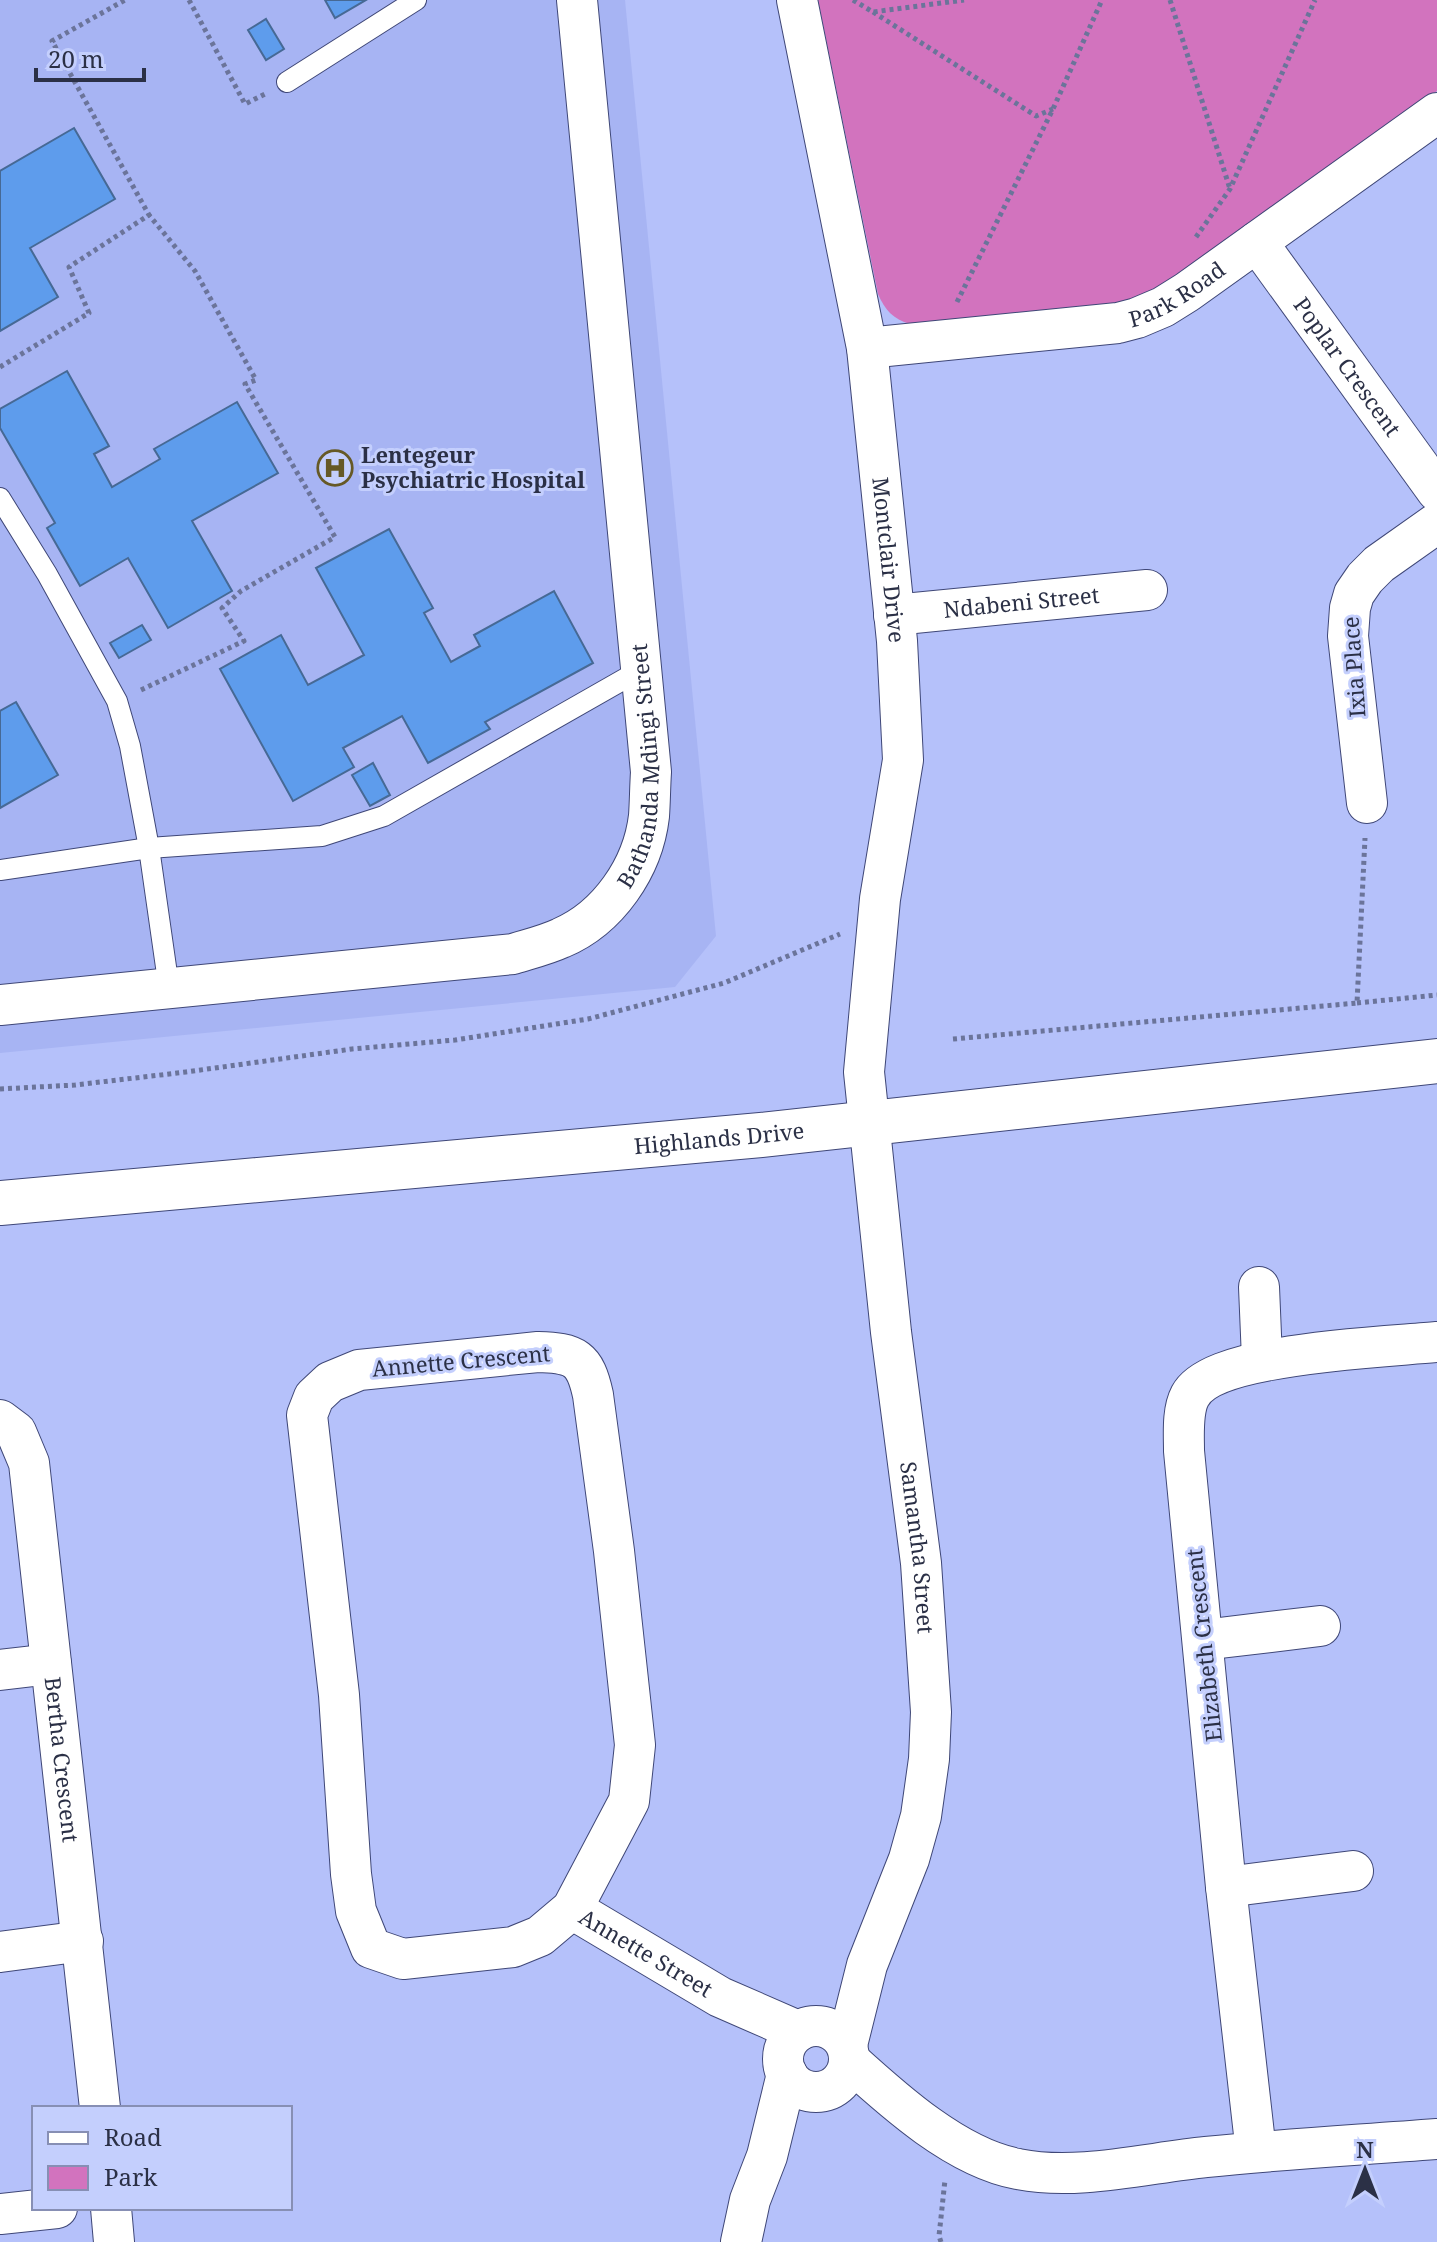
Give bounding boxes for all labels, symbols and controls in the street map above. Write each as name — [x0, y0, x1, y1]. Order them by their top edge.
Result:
scale bar — [36, 32, 144, 82]
text: 20 m — [48, 42, 104, 75]
street label: Park Road — [1125, 253, 1231, 334]
street label: Poplar Crescent — [1288, 291, 1409, 442]
place label: Lentegeur Psychiatric Hospital — [361, 439, 585, 494]
hospital icon: Lentegeur Psychiatric Hospital — [316, 449, 354, 487]
street label: Montclair Drive — [866, 475, 913, 644]
street label: Ndabeni Street — [942, 579, 1101, 624]
street label: Ixia Place — [1335, 616, 1371, 719]
street label: Bathanda Mdingi Street — [609, 642, 665, 893]
street label: Highlands Drive — [633, 1114, 806, 1160]
street label: Annette Crescent — [371, 1337, 551, 1383]
street label: Samantha Street — [894, 1460, 942, 1635]
street label: Elizabeth Crescent — [1178, 1547, 1228, 1743]
street label: Bertha Crescent — [39, 1675, 87, 1844]
street label: Annette Street — [574, 1901, 719, 2003]
legend — [32, 2106, 292, 2210]
text: Road — [104, 2120, 162, 2153]
north arrow — [1325, 2130, 1405, 2210]
text: N — [1356, 2134, 1374, 2164]
text: Park — [104, 2160, 158, 2193]

